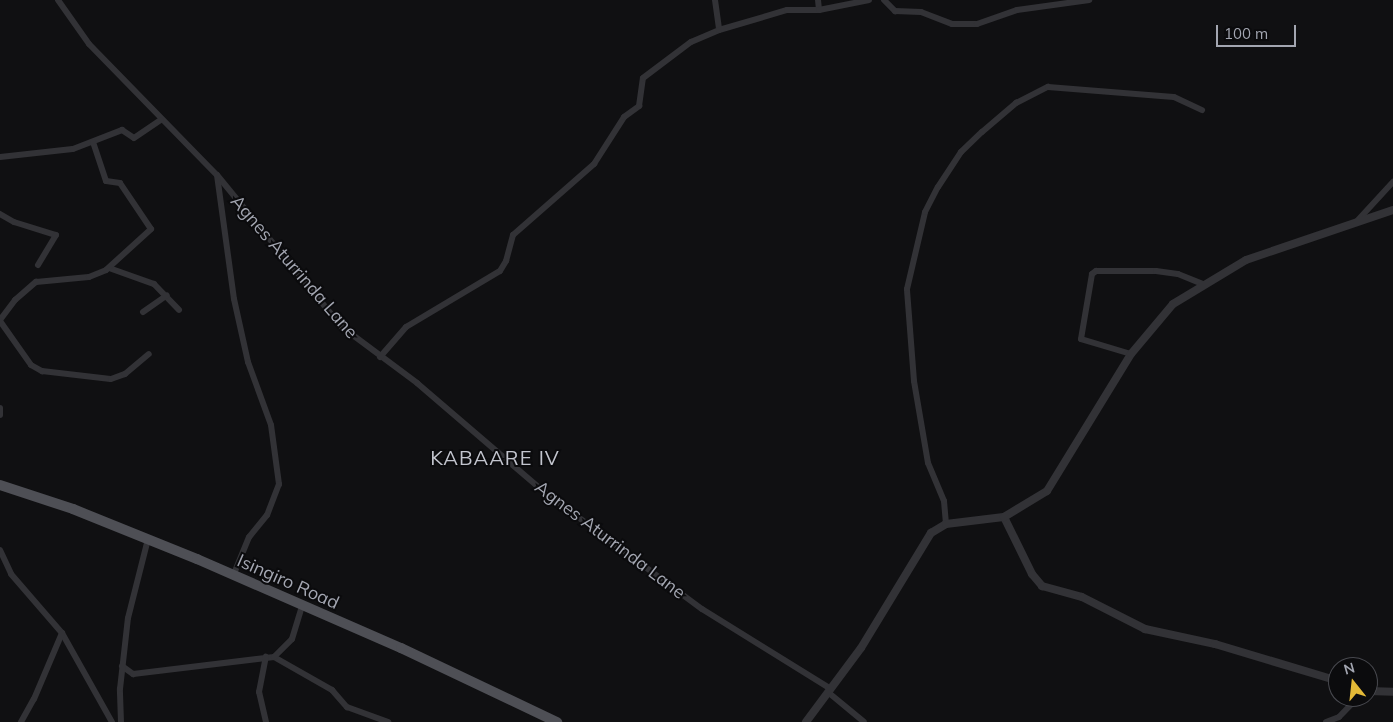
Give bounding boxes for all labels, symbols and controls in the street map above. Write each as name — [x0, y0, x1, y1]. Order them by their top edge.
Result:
scale bar — [1218, 15, 1298, 47]
text: 100 m — [1224, 24, 1268, 43]
street label: Agnes Aturrinda Lane — [226, 191, 362, 343]
district label: KABAARE IV — [429, 445, 561, 469]
street label: Agnes Aturrinda Lane — [531, 476, 689, 604]
street label: Isingiro Road — [234, 550, 342, 614]
north arrow — [1328, 657, 1378, 707]
text: N — [1342, 658, 1357, 679]

